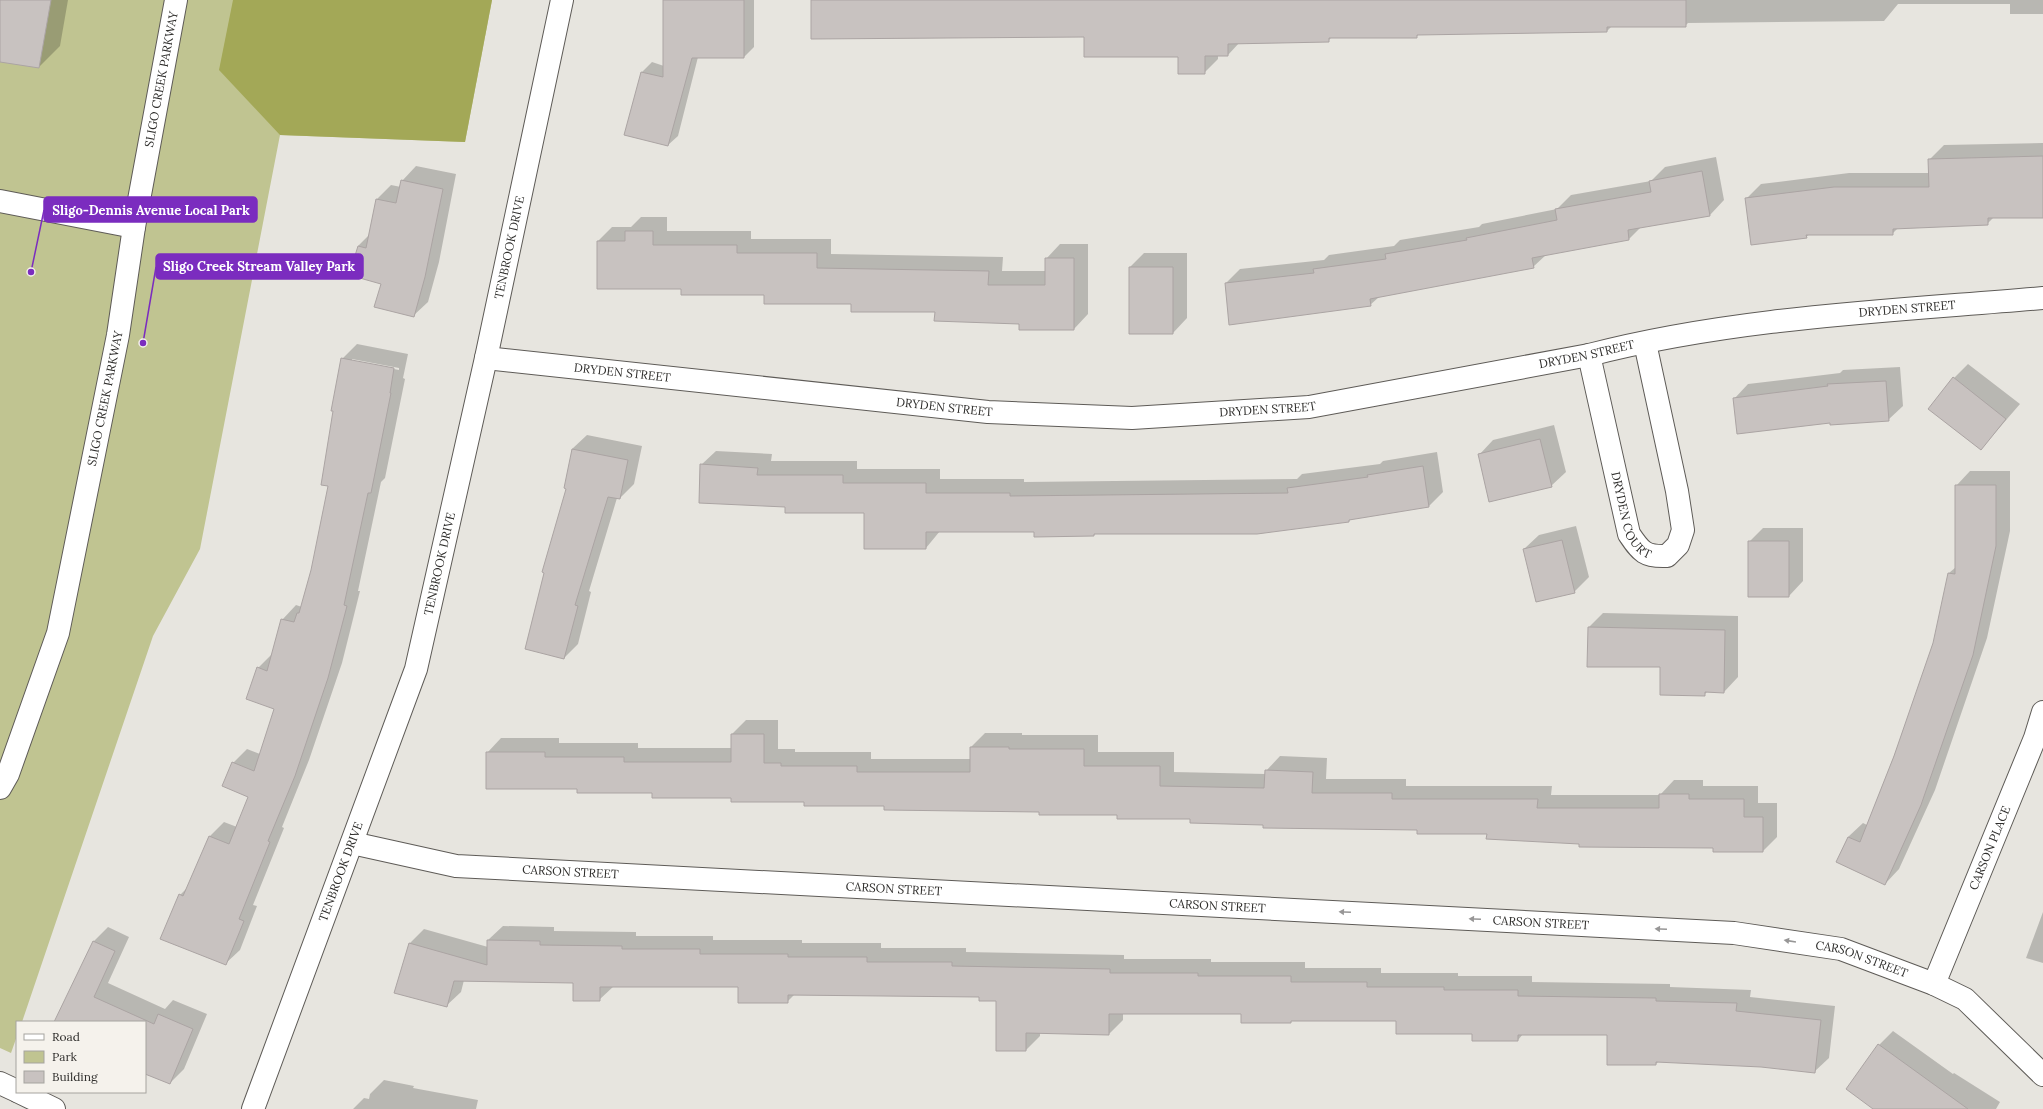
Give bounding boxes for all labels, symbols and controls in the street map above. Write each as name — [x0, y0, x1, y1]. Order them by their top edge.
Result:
street label: SLIGO CREEK PARKWAY — [141, 10, 181, 148]
street label: TENBROOK DRIVE — [491, 194, 527, 300]
callout: Sligo-Dennis Avenue Local Park — [44, 197, 257, 222]
text: Sligo-Dennis Avenue Local Park — [52, 202, 250, 219]
callout: Sligo Creek Stream Valley Park — [156, 254, 363, 279]
text: Sligo Creek Stream Valley Park — [163, 258, 355, 275]
street label: DRYDEN STREET — [1858, 297, 1956, 320]
street label: SLIGO CREEK PARKWAY — [84, 329, 126, 467]
street label: DRYDEN STREET — [1538, 336, 1636, 371]
street label: DRYDEN STREET — [573, 360, 672, 385]
street label: DRYDEN STREET — [895, 394, 993, 419]
street label: DRYDEN STREET — [1219, 398, 1318, 420]
street label: DRYDEN COURT — [1608, 470, 1654, 562]
street label: TENBROOK DRIVE — [420, 511, 458, 617]
street label: CARSON PLACE — [1965, 804, 2013, 892]
street label: TENBROOK DRIVE — [315, 820, 366, 924]
street label: CARSON STREET — [522, 861, 619, 882]
street label: CARSON STREET — [845, 878, 943, 898]
street label: CARSON STREET — [1169, 895, 1266, 915]
one-way arrow — [1339, 909, 1351, 916]
street label: CARSON STREET — [1492, 912, 1590, 932]
one-way arrow — [1469, 916, 1481, 923]
one-way arrow — [1655, 925, 1667, 932]
street label: CARSON STREET — [1815, 937, 1910, 981]
one-way arrow — [1784, 938, 1796, 944]
legend — [16, 1021, 146, 1093]
text: Road — [52, 1029, 80, 1044]
text: Park — [52, 1049, 78, 1064]
text: Building — [52, 1069, 98, 1084]

